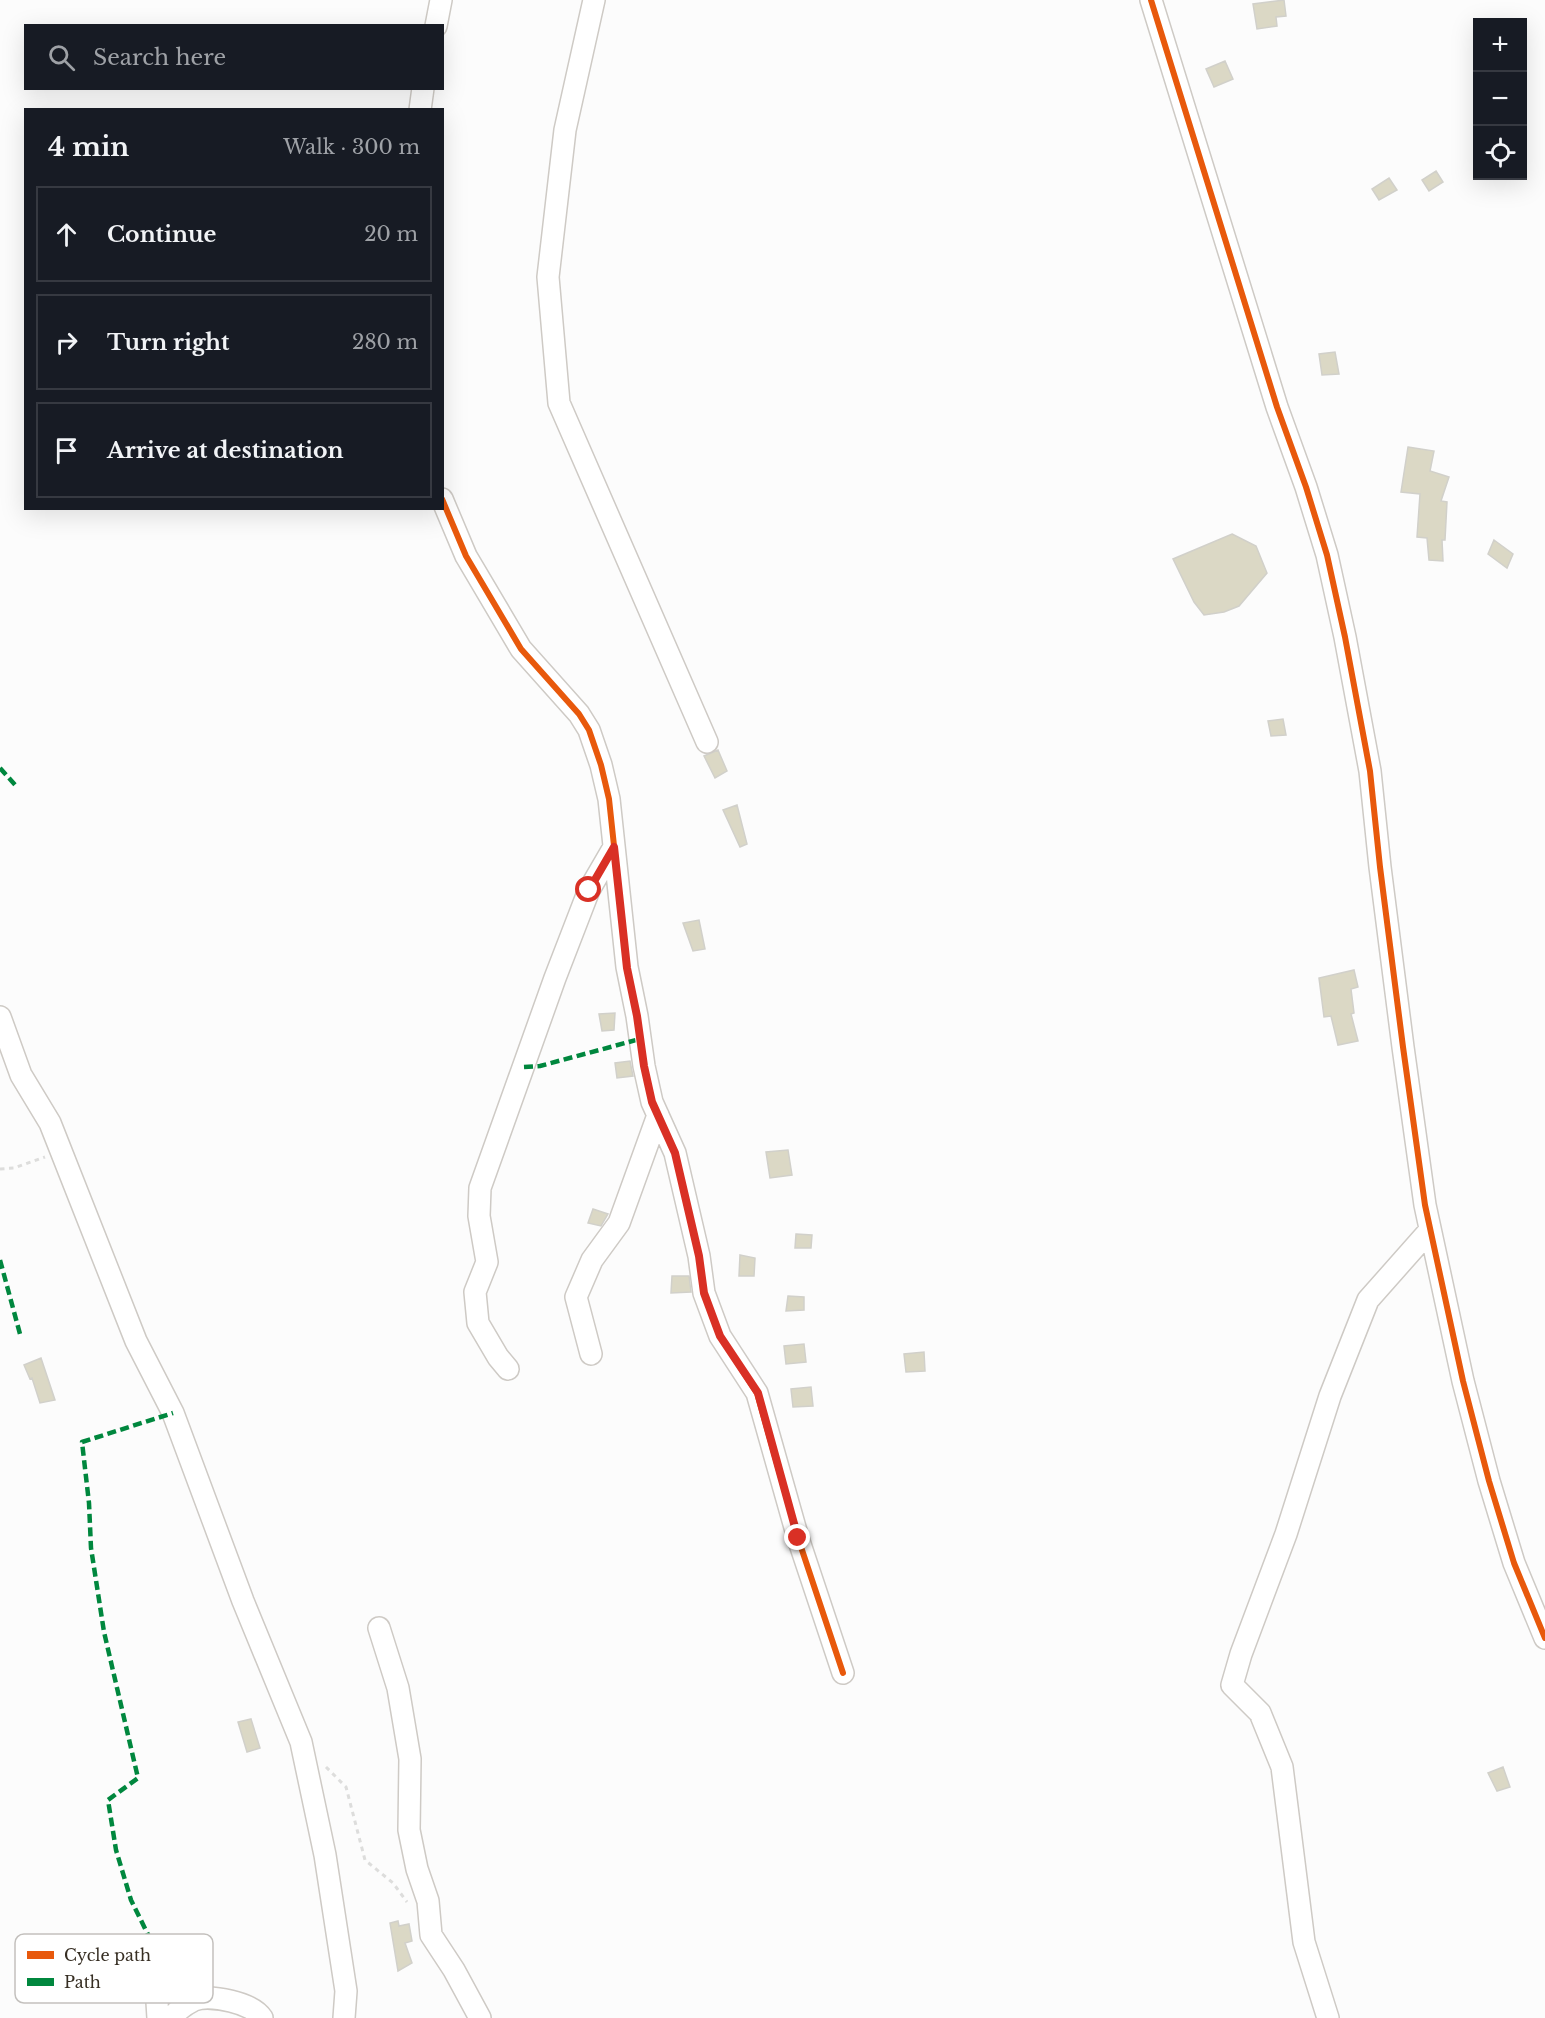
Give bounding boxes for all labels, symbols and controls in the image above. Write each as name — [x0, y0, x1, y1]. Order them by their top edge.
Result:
map controls — [1473, 18, 1527, 180]
button: + — [1473, 18, 1527, 72]
search box — [24, 24, 444, 90]
icon: search — [45, 41, 78, 74]
text: Search here — [93, 44, 226, 71]
button: − — [1473, 72, 1527, 126]
button: locate — [1473, 126, 1527, 180]
text: 4 min — [48, 131, 129, 163]
text: Walk · 300 m — [283, 135, 420, 159]
icon: ahead — [50, 218, 83, 251]
text: Continue — [107, 221, 216, 248]
text: 20 m — [364, 222, 418, 246]
icon: right — [50, 326, 83, 359]
text: Turn right — [107, 329, 229, 356]
text: 280 m — [352, 330, 418, 354]
icon: arrive — [50, 434, 83, 467]
text: Arrive at destination — [107, 437, 344, 464]
route start — [575, 876, 601, 902]
route end — [784, 1524, 810, 1550]
legend — [15, 1934, 213, 2003]
text: Cycle path — [64, 1945, 151, 1965]
text: Path — [64, 1972, 101, 1992]

